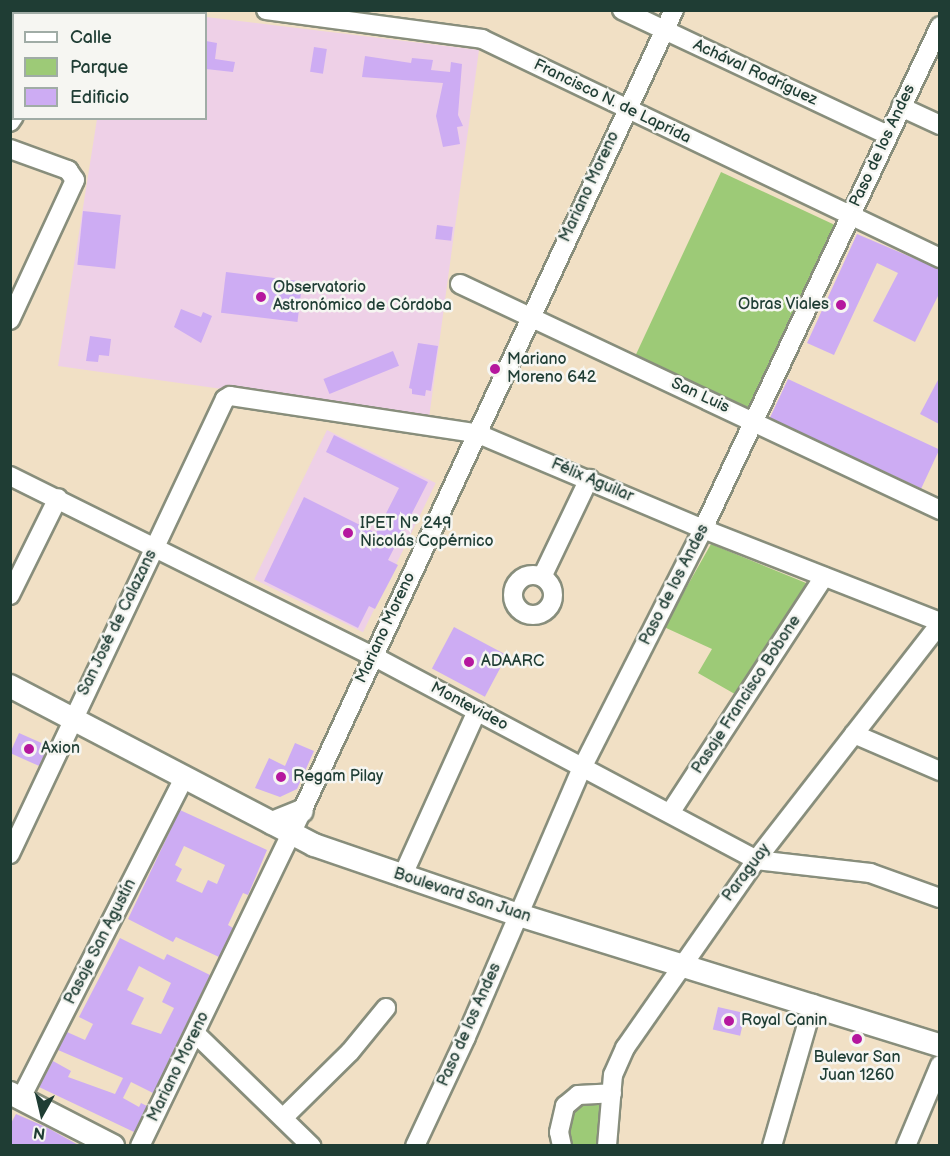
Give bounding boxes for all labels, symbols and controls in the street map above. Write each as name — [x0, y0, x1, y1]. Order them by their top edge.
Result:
legend — [12, 12, 207, 120]
text: Calle — [70, 27, 112, 48]
street label: Achával Rodríguez — [690, 36, 820, 110]
street label: Francisco N. de Laprida — [530, 56, 694, 148]
text: Parque — [70, 57, 128, 78]
street label: Paso de los Andes — [846, 82, 920, 210]
text: Edificio — [70, 87, 129, 108]
street label: Mariano Moreno — [556, 129, 624, 245]
place label: Observatorio Astronómico de Córdoba — [273, 278, 452, 316]
marker: Observatorio Astronómico de Córdoba — [254, 290, 268, 304]
place label: Obras Viales — [737, 295, 829, 315]
marker: Obras Viales — [834, 298, 848, 312]
place label: Mariano Moreno 642 — [507, 350, 596, 388]
marker: Mariano Moreno 642 — [488, 362, 502, 376]
street label: San Luis — [668, 374, 732, 418]
street label: Félix Aguilar — [548, 455, 636, 507]
place label: IPET N° 249 Nicolás Copérnico — [360, 514, 494, 552]
street label: Paso de los Andes — [636, 521, 714, 649]
marker: IPET N° 249 Nicolás Copérnico — [341, 526, 355, 540]
street label: San José de Calazans — [74, 547, 162, 699]
street label: Mariano Moreno — [352, 570, 420, 686]
street label: Pasaje Francisco Bobone — [689, 612, 805, 778]
place label: ADAARC — [481, 652, 544, 672]
marker: ADAARC — [462, 655, 476, 669]
street label: Montevideo — [427, 679, 511, 735]
place label: Axion — [41, 739, 80, 759]
marker: Axion — [22, 742, 36, 756]
place label: Regam Pilay — [293, 767, 383, 787]
marker: Regam Pilay — [274, 770, 288, 784]
street label: Paraguay — [719, 840, 775, 906]
street label: Boulevard San Juan — [390, 865, 534, 927]
street label: Pasaje San Agustín — [61, 876, 141, 1008]
street label: Paso de los Andes — [434, 960, 506, 1090]
street label: Mariano Moreno — [144, 1009, 214, 1125]
place label: Royal Canin — [741, 1011, 827, 1031]
marker: Royal Canin — [722, 1014, 736, 1028]
marker: Bulevar San Juan 1260 — [850, 1032, 864, 1046]
place label: Bulevar San Juan 1260 — [813, 1048, 901, 1086]
north arrow — [12, 1084, 72, 1144]
text: N — [32, 1122, 47, 1143]

